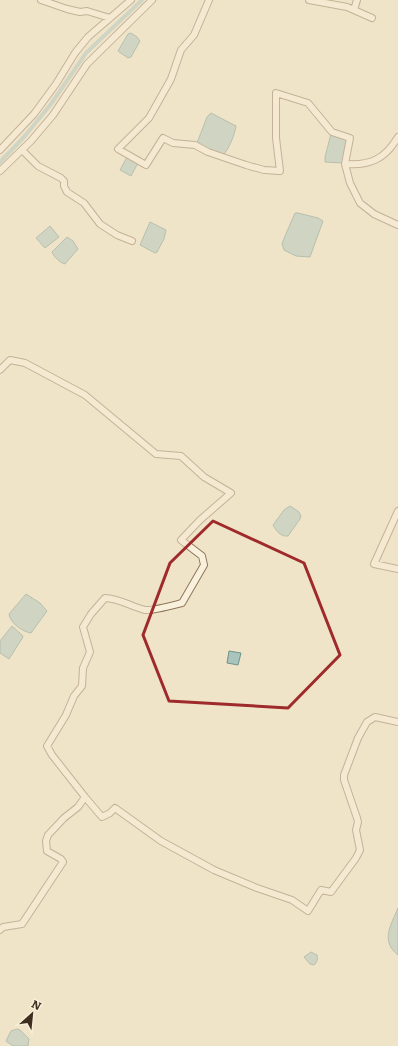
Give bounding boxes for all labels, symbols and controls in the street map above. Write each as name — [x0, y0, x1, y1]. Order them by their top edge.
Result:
north arrow — [12, 994, 52, 1034]
text: N — [29, 995, 45, 1013]

